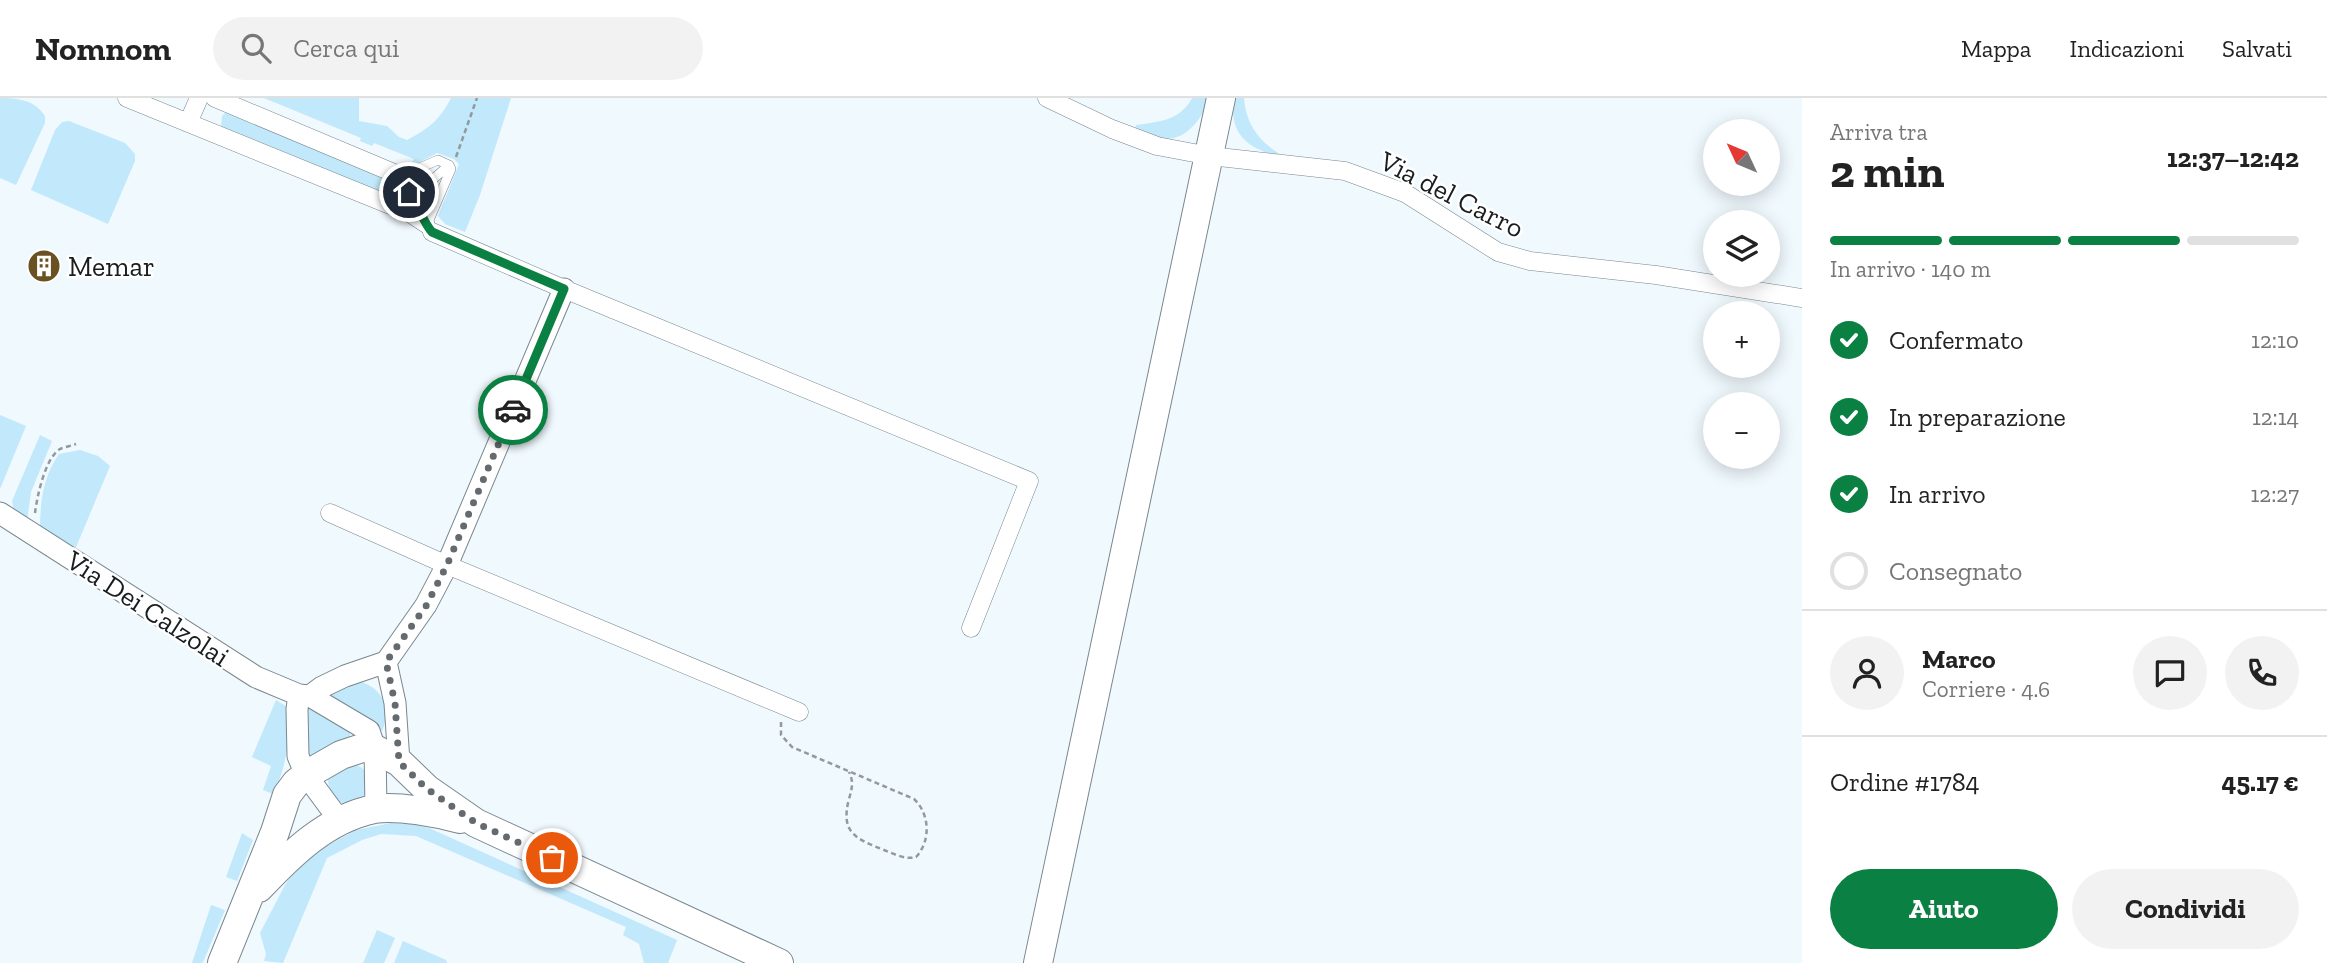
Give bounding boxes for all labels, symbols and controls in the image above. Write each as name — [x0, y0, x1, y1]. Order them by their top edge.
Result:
search box — [213, 17, 703, 80]
text: Nomnom — [35, 29, 171, 68]
icon: search — [237, 29, 275, 67]
text: Cerca qui — [293, 32, 399, 64]
text: Mappa — [1961, 34, 2031, 63]
text: Indicazioni — [2069, 34, 2184, 63]
text: Salvati — [2222, 34, 2292, 63]
text: Arriva tra — [1830, 118, 1928, 146]
north arrow — [1703, 119, 1780, 196]
map controls — [1703, 119, 1780, 469]
text: 12:37–12:42 — [2167, 142, 2299, 174]
street label: Via del Carro — [1373, 144, 1529, 245]
text: 2 min — [1830, 144, 1945, 199]
pin — [379, 162, 439, 222]
icon: home — [390, 173, 428, 211]
button: layers — [1703, 210, 1780, 287]
building icon: Memar — [25, 247, 63, 285]
place label: Memar — [68, 250, 155, 283]
text: In arrivo · 140 m — [1830, 255, 1991, 283]
button: + — [1703, 301, 1780, 378]
icon: check — [1830, 321, 1868, 359]
text: Confermato — [1889, 324, 2023, 356]
text: 12:10 — [2251, 326, 2299, 354]
courier — [478, 375, 548, 445]
icon: car — [494, 391, 532, 429]
button: − — [1703, 392, 1780, 469]
icon: check — [1830, 398, 1868, 436]
text: In preparazione — [1889, 401, 2066, 433]
text: 12:14 — [2252, 403, 2299, 431]
icon: check — [1830, 475, 1868, 513]
text: In arrivo — [1889, 478, 1986, 510]
text: 12:27 — [2250, 480, 2299, 508]
street label: Via Dei Calzolai — [59, 543, 236, 673]
text: Consegnato — [1889, 555, 2022, 587]
button: person — [1830, 636, 1904, 710]
button: chat — [2133, 636, 2207, 710]
button: phone — [2225, 636, 2299, 710]
text: Marco — [1922, 643, 1996, 675]
text: Corriere · 4.6 — [1922, 675, 2050, 703]
text: Ordine #1784 — [1830, 766, 1980, 798]
text: 45.17 € — [2222, 766, 2299, 798]
pin — [522, 828, 582, 888]
icon: bag — [533, 839, 571, 877]
button: Aiuto — [1830, 869, 2058, 949]
button: Condividi — [2072, 869, 2299, 949]

